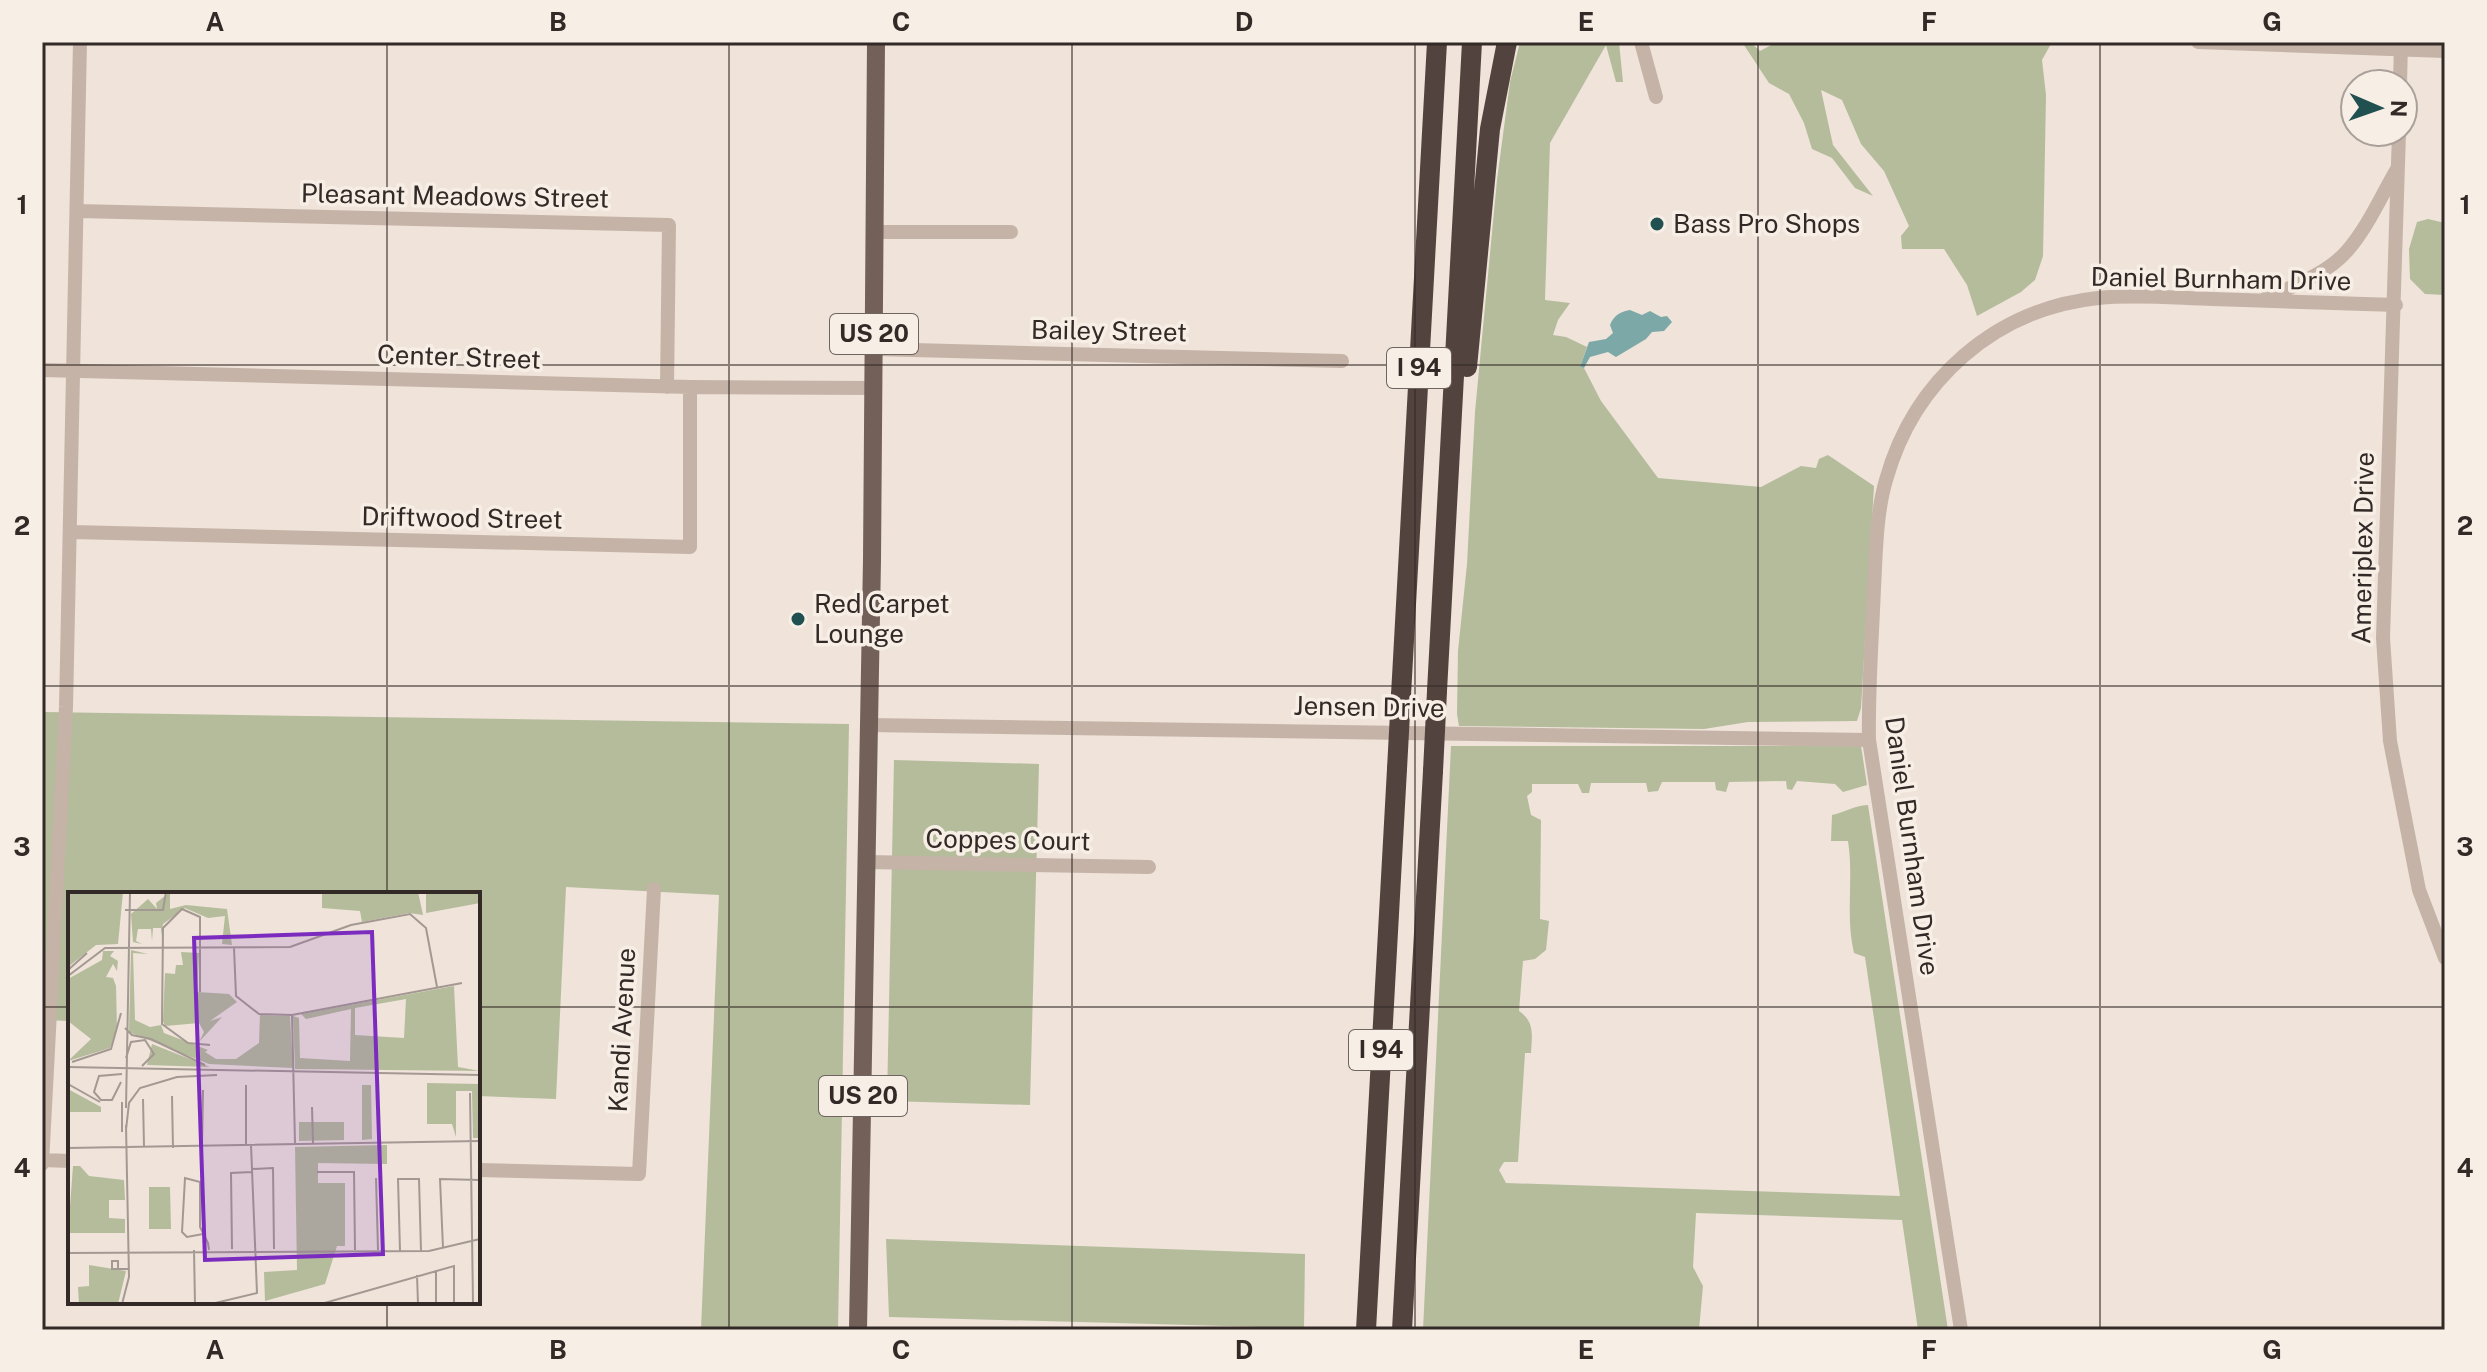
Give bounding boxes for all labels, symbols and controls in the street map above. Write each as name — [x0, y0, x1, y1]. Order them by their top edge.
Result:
text: A — [206, 6, 225, 37]
text: B — [549, 6, 567, 37]
text: C — [892, 6, 910, 37]
text: D — [1235, 6, 1253, 37]
text: E — [1578, 6, 1594, 37]
text: F — [1921, 6, 1937, 37]
text: G — [2262, 6, 2282, 37]
north arrow — [2339, 68, 2419, 148]
text: N — [2386, 100, 2412, 118]
street label: Pleasant Meadows Street — [301, 177, 609, 214]
text: 1 — [16, 189, 28, 220]
text: 1 — [2459, 189, 2471, 220]
place label: Bass Pro Shops — [1673, 208, 1860, 239]
marker: Bass Pro Shops — [1648, 215, 1666, 233]
street label: Daniel Burnham Drive — [2090, 261, 2352, 296]
road number: US 20 — [830, 314, 918, 354]
street label: Bailey Street — [1031, 314, 1187, 347]
street label: Center Street — [377, 338, 541, 375]
road number: I 94 — [1387, 348, 1451, 388]
street label: Ameriplex Drive — [2345, 452, 2380, 644]
street label: Driftwood Street — [361, 500, 563, 535]
text: 2 — [14, 510, 30, 541]
text: 2 — [2457, 510, 2473, 541]
place label: Red Carpet Lounge — [814, 588, 950, 649]
marker: Red Carpet Lounge — [789, 610, 807, 628]
street label: Jensen Drive — [1293, 690, 1445, 723]
street label: Daniel Burnham Drive — [1879, 715, 1946, 977]
street label: Coppes Court — [925, 823, 1091, 856]
text: 3 — [13, 831, 31, 862]
text: 3 — [2456, 831, 2474, 862]
inset map — [68, 892, 480, 1304]
street label: Kandi Avenue — [602, 947, 641, 1113]
road number: I 94 — [1349, 1030, 1413, 1070]
road number: US 20 — [819, 1076, 907, 1116]
text: 4 — [13, 1152, 31, 1183]
text: 4 — [2456, 1152, 2474, 1183]
text: A — [206, 1334, 225, 1365]
text: B — [549, 1334, 567, 1365]
text: C — [892, 1334, 910, 1365]
text: D — [1235, 1334, 1253, 1365]
text: E — [1578, 1334, 1594, 1365]
text: F — [1921, 1334, 1937, 1365]
text: G — [2262, 1334, 2282, 1365]

